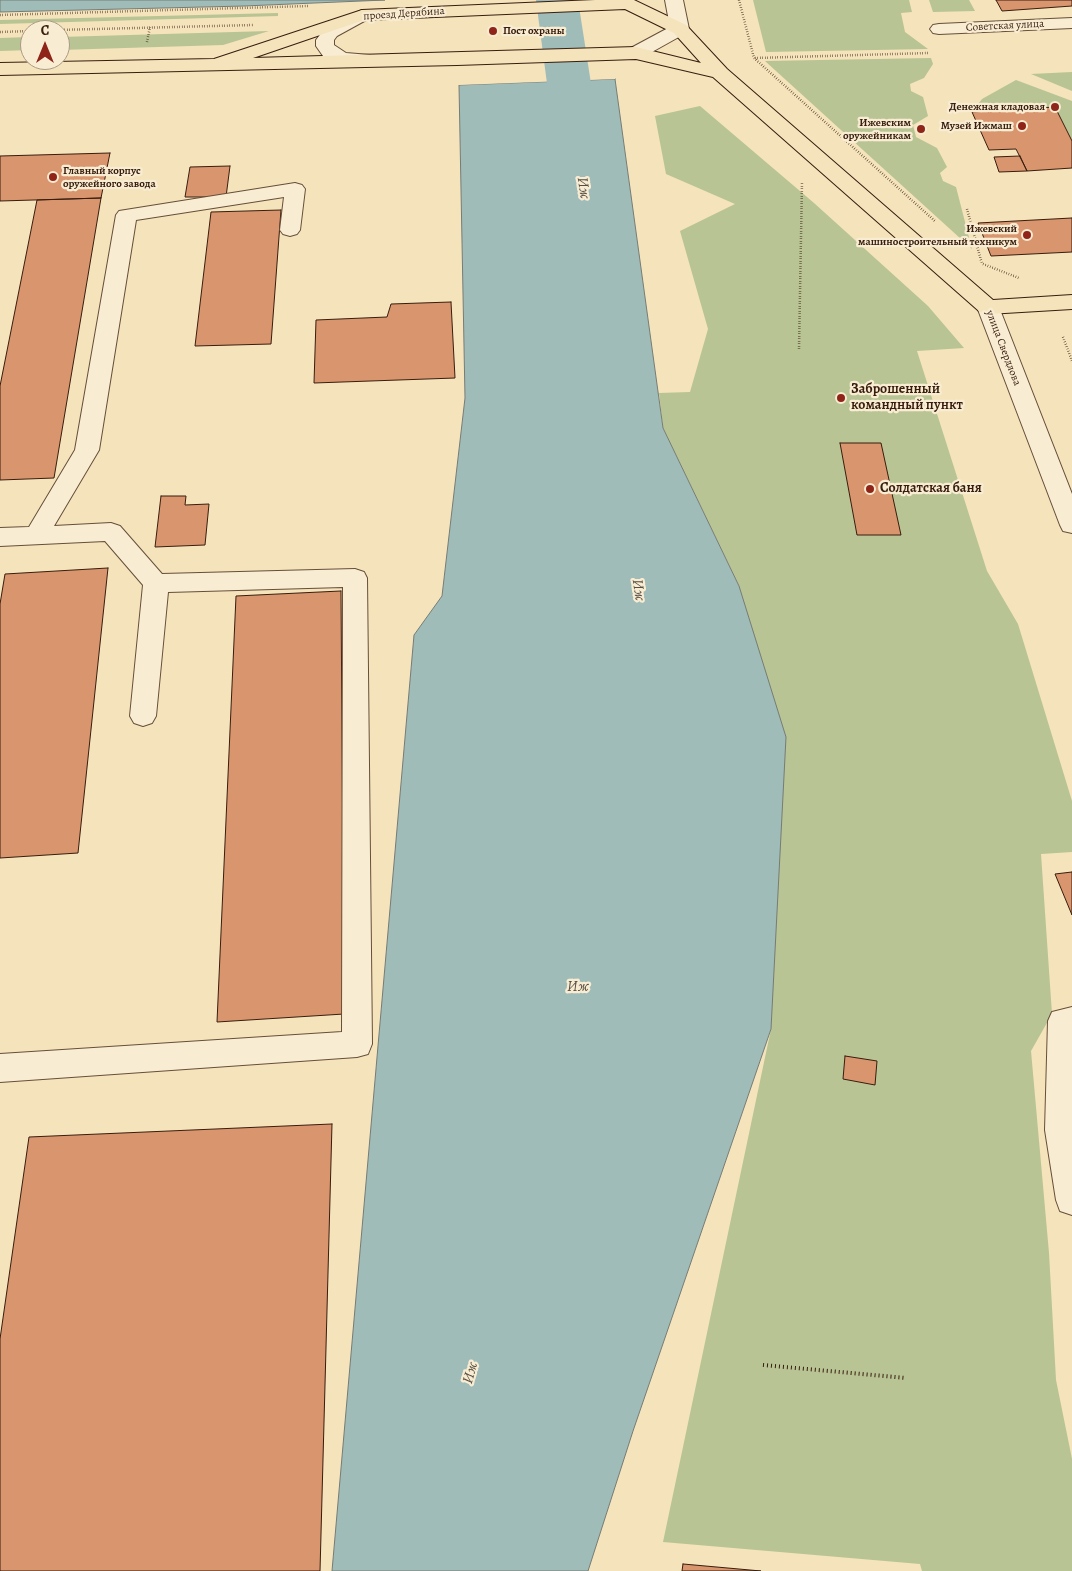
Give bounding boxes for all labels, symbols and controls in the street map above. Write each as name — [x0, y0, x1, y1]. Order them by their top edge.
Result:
street label: проезд Дерябина — [363, 5, 445, 23]
street label: Советская улица — [966, 17, 1044, 35]
north arrow — [20, 20, 70, 70]
text: С — [41, 21, 49, 40]
place label: Пост охраны — [503, 24, 564, 38]
marker: Пост охраны — [487, 25, 499, 37]
place label: Денежная кладовая — [949, 100, 1045, 114]
marker: Денежная кладовая — [1049, 101, 1061, 113]
place label: Ижевским оружейникам — [843, 116, 911, 142]
place label: Музей Ижмаш — [941, 119, 1012, 133]
marker: Музей Ижмаш — [1016, 120, 1028, 132]
marker: Ижевским оружейникам — [915, 123, 927, 135]
place label: Главный корпус оружейного завода — [63, 164, 156, 190]
marker: Главный корпус оружейного завода — [47, 171, 59, 183]
water label: Иж — [573, 176, 593, 200]
place label: Ижевский машиностроительный техникум — [858, 222, 1017, 248]
marker: Ижевский машиностроительный техникум — [1021, 229, 1033, 241]
street label: улица Свердлова — [983, 308, 1023, 388]
place label: Заброшенный командный пункт — [851, 382, 963, 414]
marker: Заброшенный командный пункт — [835, 392, 847, 404]
place label: Солдатская баня — [880, 481, 982, 497]
marker: Солдатская баня — [864, 483, 876, 495]
water label: Иж — [628, 578, 648, 602]
water label: Иж — [567, 978, 589, 996]
water label: Иж — [459, 1360, 483, 1386]

